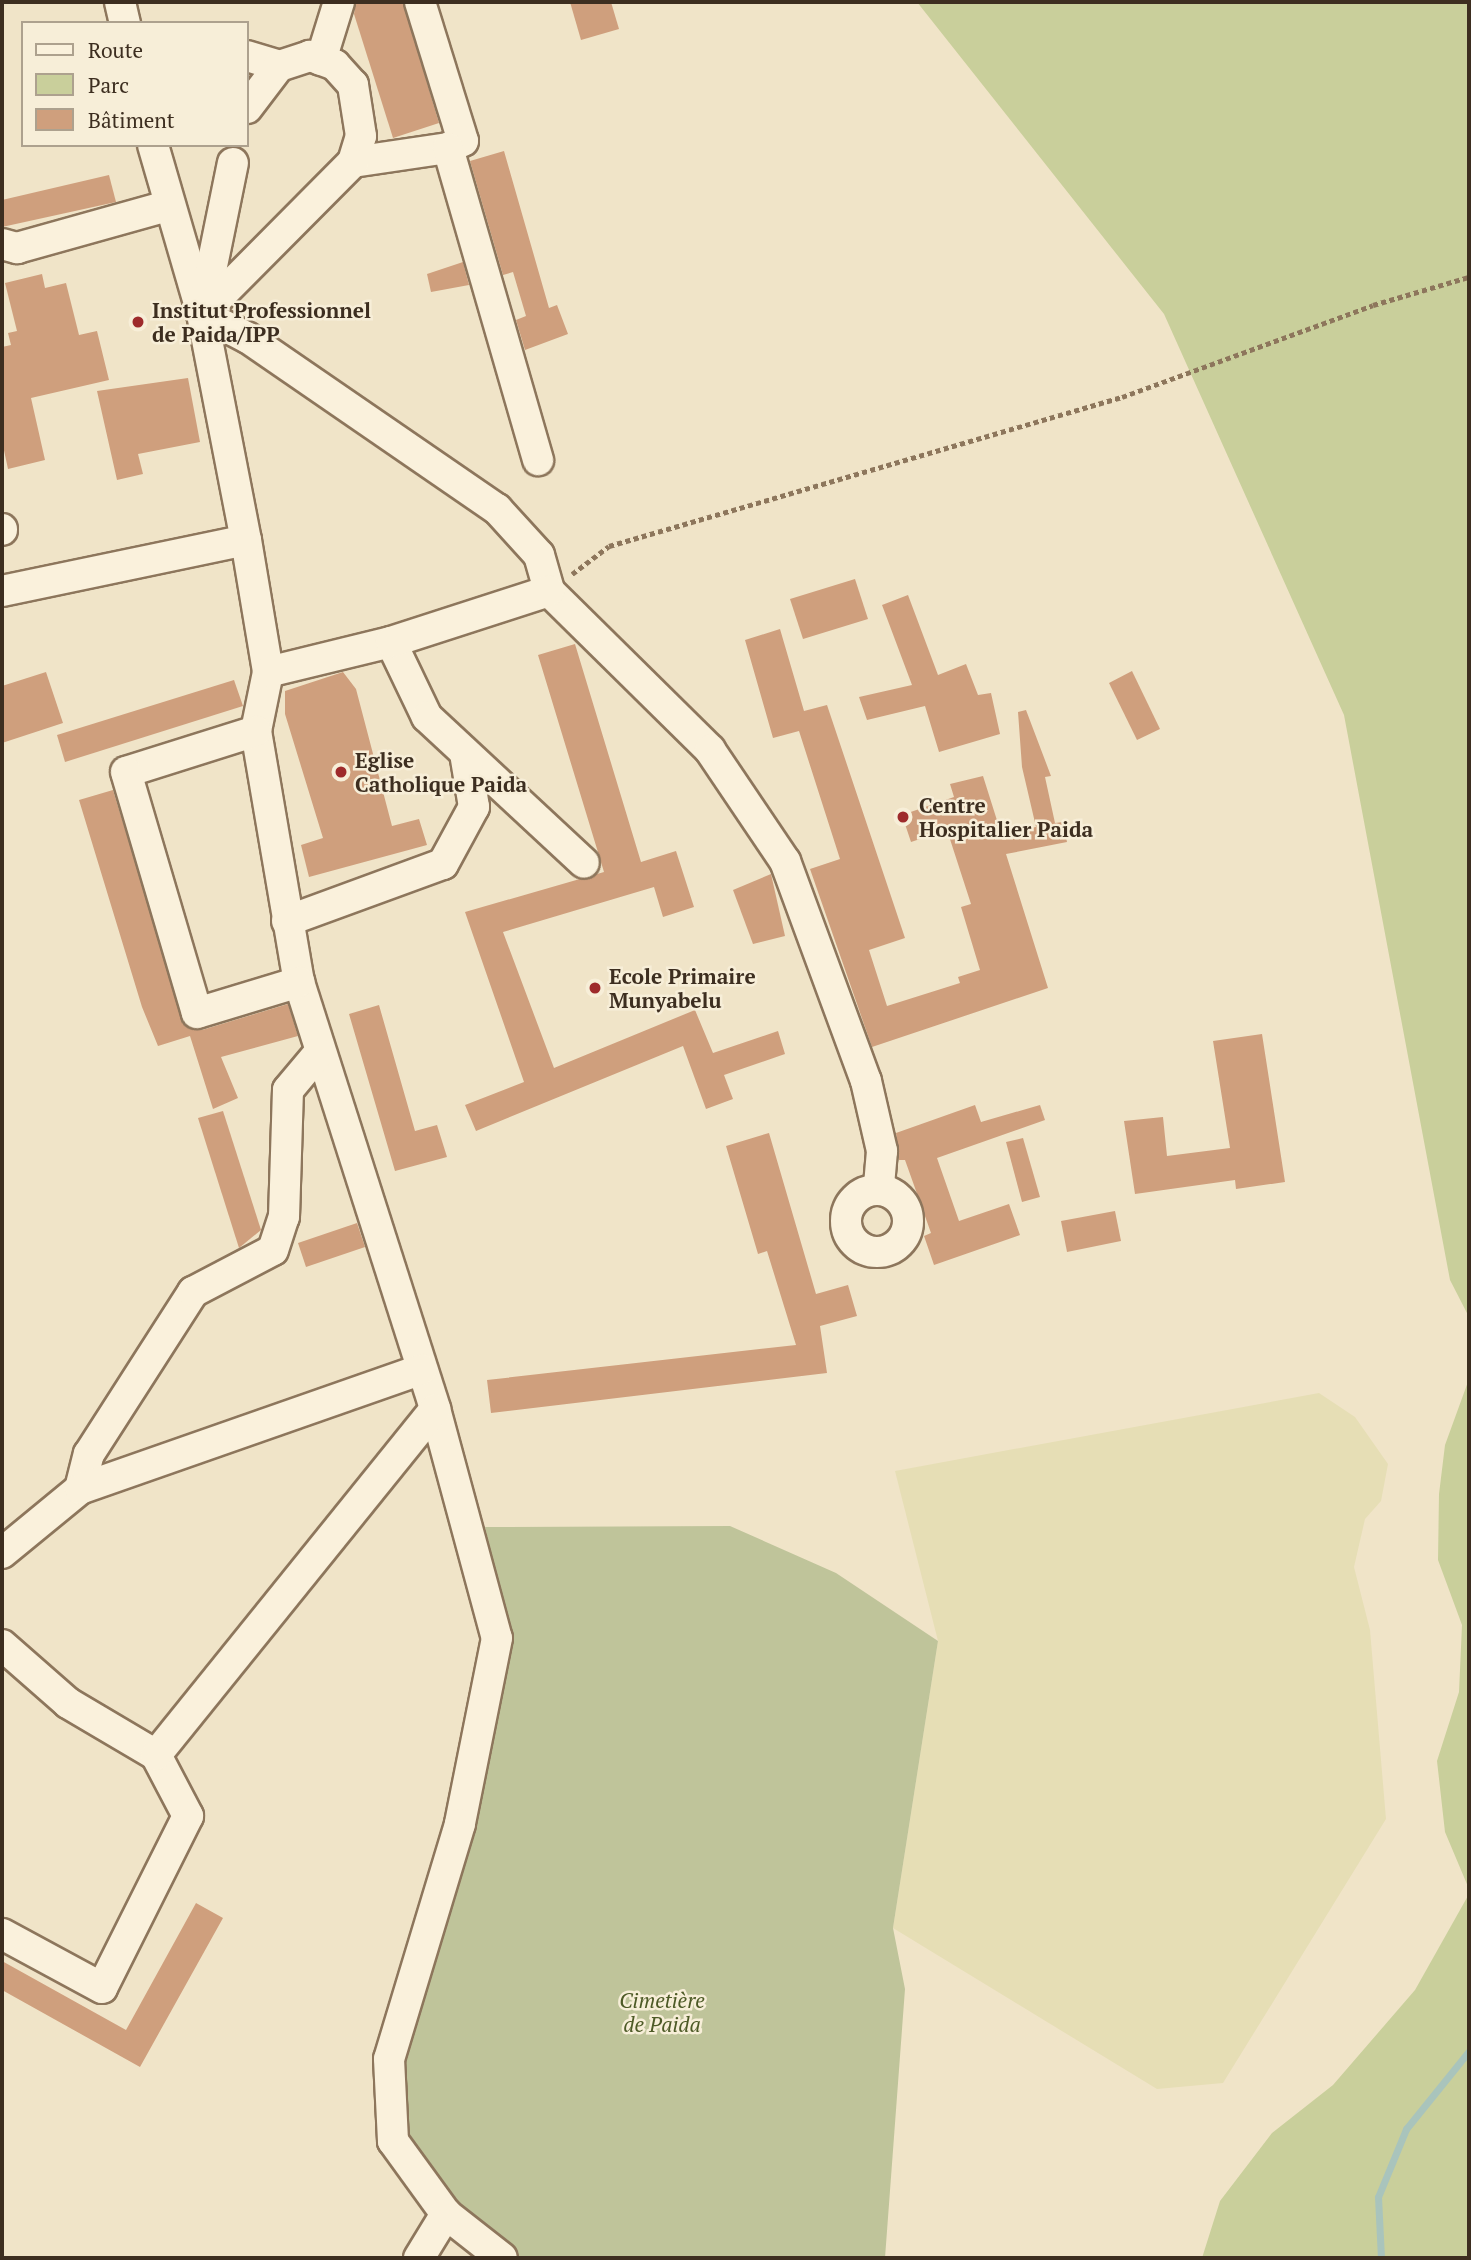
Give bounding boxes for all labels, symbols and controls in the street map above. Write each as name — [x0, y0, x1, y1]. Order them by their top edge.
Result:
legend — [21, 21, 248, 147]
text: Route — [88, 36, 143, 64]
text: Parc — [88, 71, 129, 99]
text: Bâtiment — [88, 106, 175, 134]
place label: Institut Professionnel de Paida/IPP — [152, 297, 371, 347]
marker: Institut Professionnel de Paida/IPP — [130, 314, 146, 330]
place label: Eglise Catholique Paida — [355, 747, 527, 797]
marker: Eglise Catholique Paida — [333, 764, 349, 780]
place label: Centre Hospitalier Paida — [919, 792, 1093, 842]
marker: Centre Hospitalier Paida — [893, 807, 913, 827]
place label: Ecole Primaire Munyabelu — [609, 963, 756, 1013]
marker: Ecole Primaire Munyabelu — [587, 980, 603, 996]
park label: Cimetière de Paida — [619, 1987, 705, 2037]

